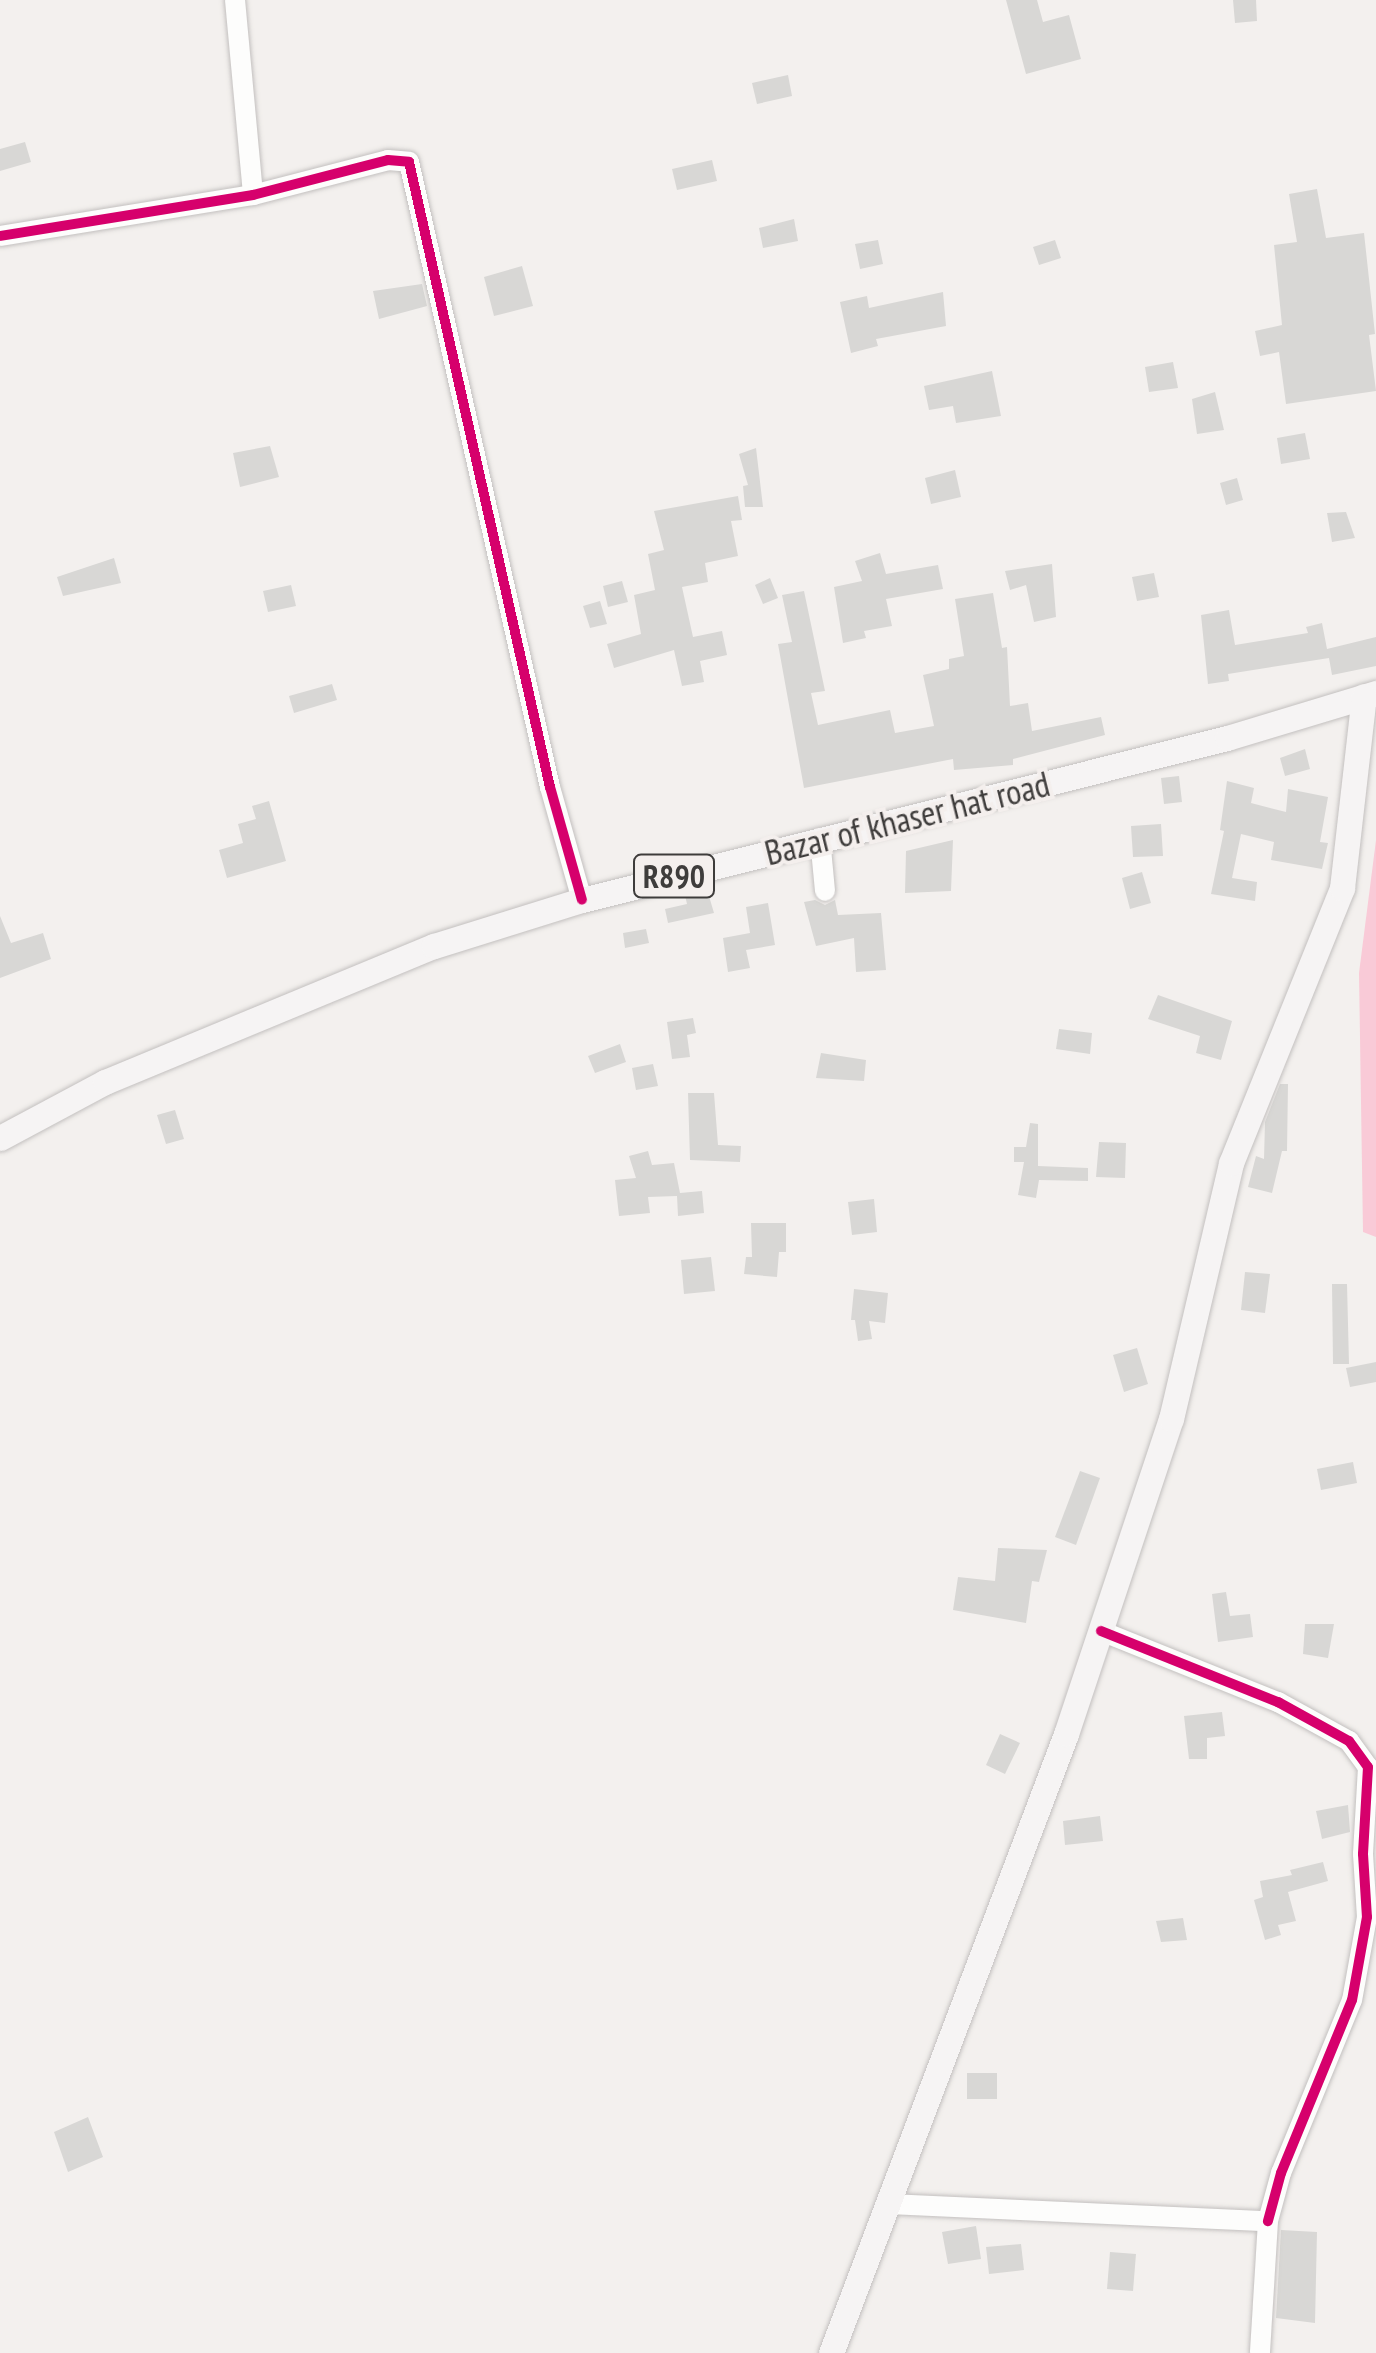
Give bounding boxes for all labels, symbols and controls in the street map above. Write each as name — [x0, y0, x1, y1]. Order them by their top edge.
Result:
street label: Bazar of khaser hat road — [760, 762, 1054, 874]
road number: R890 — [632, 849, 716, 903]

